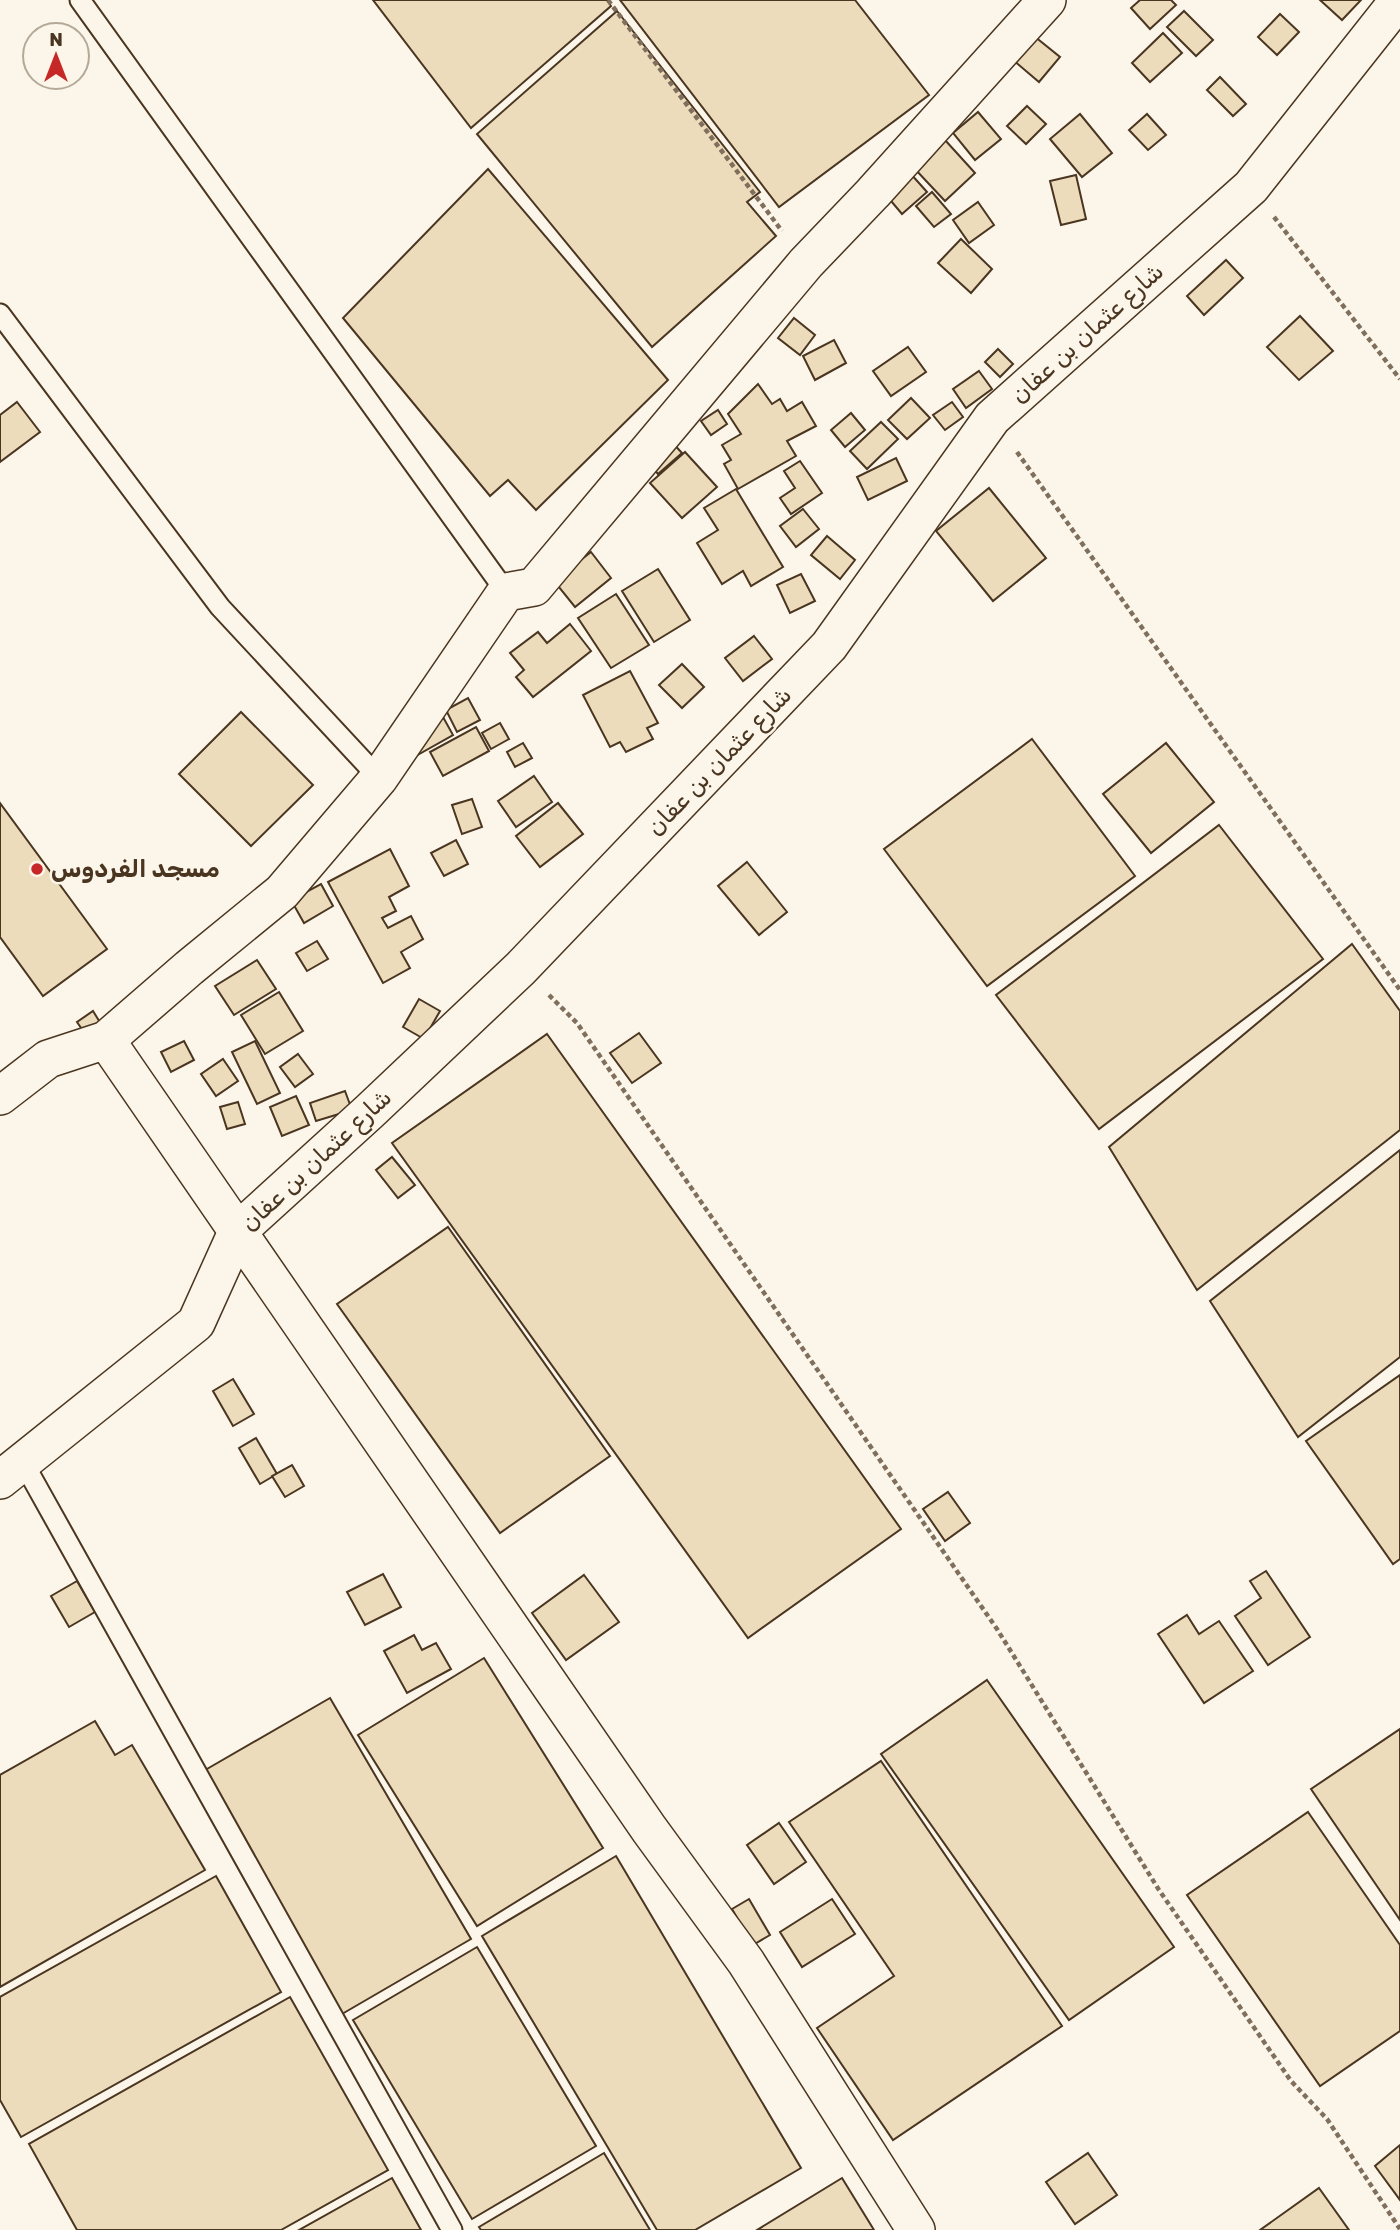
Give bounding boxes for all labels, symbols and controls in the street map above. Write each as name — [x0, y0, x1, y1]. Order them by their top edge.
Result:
north arrow — [21, 21, 91, 91]
text: N — [49, 28, 63, 51]
street label: شارع عثمان بن عفان — [1005, 257, 1170, 410]
street label: شارع عثمان بن عفان — [641, 681, 798, 842]
place label: مسجد الفردوس — [51, 855, 220, 883]
marker: مسجد الفردوس — [29, 861, 45, 877]
street label: شارع عثمان بن عفان — [235, 1083, 398, 1238]

